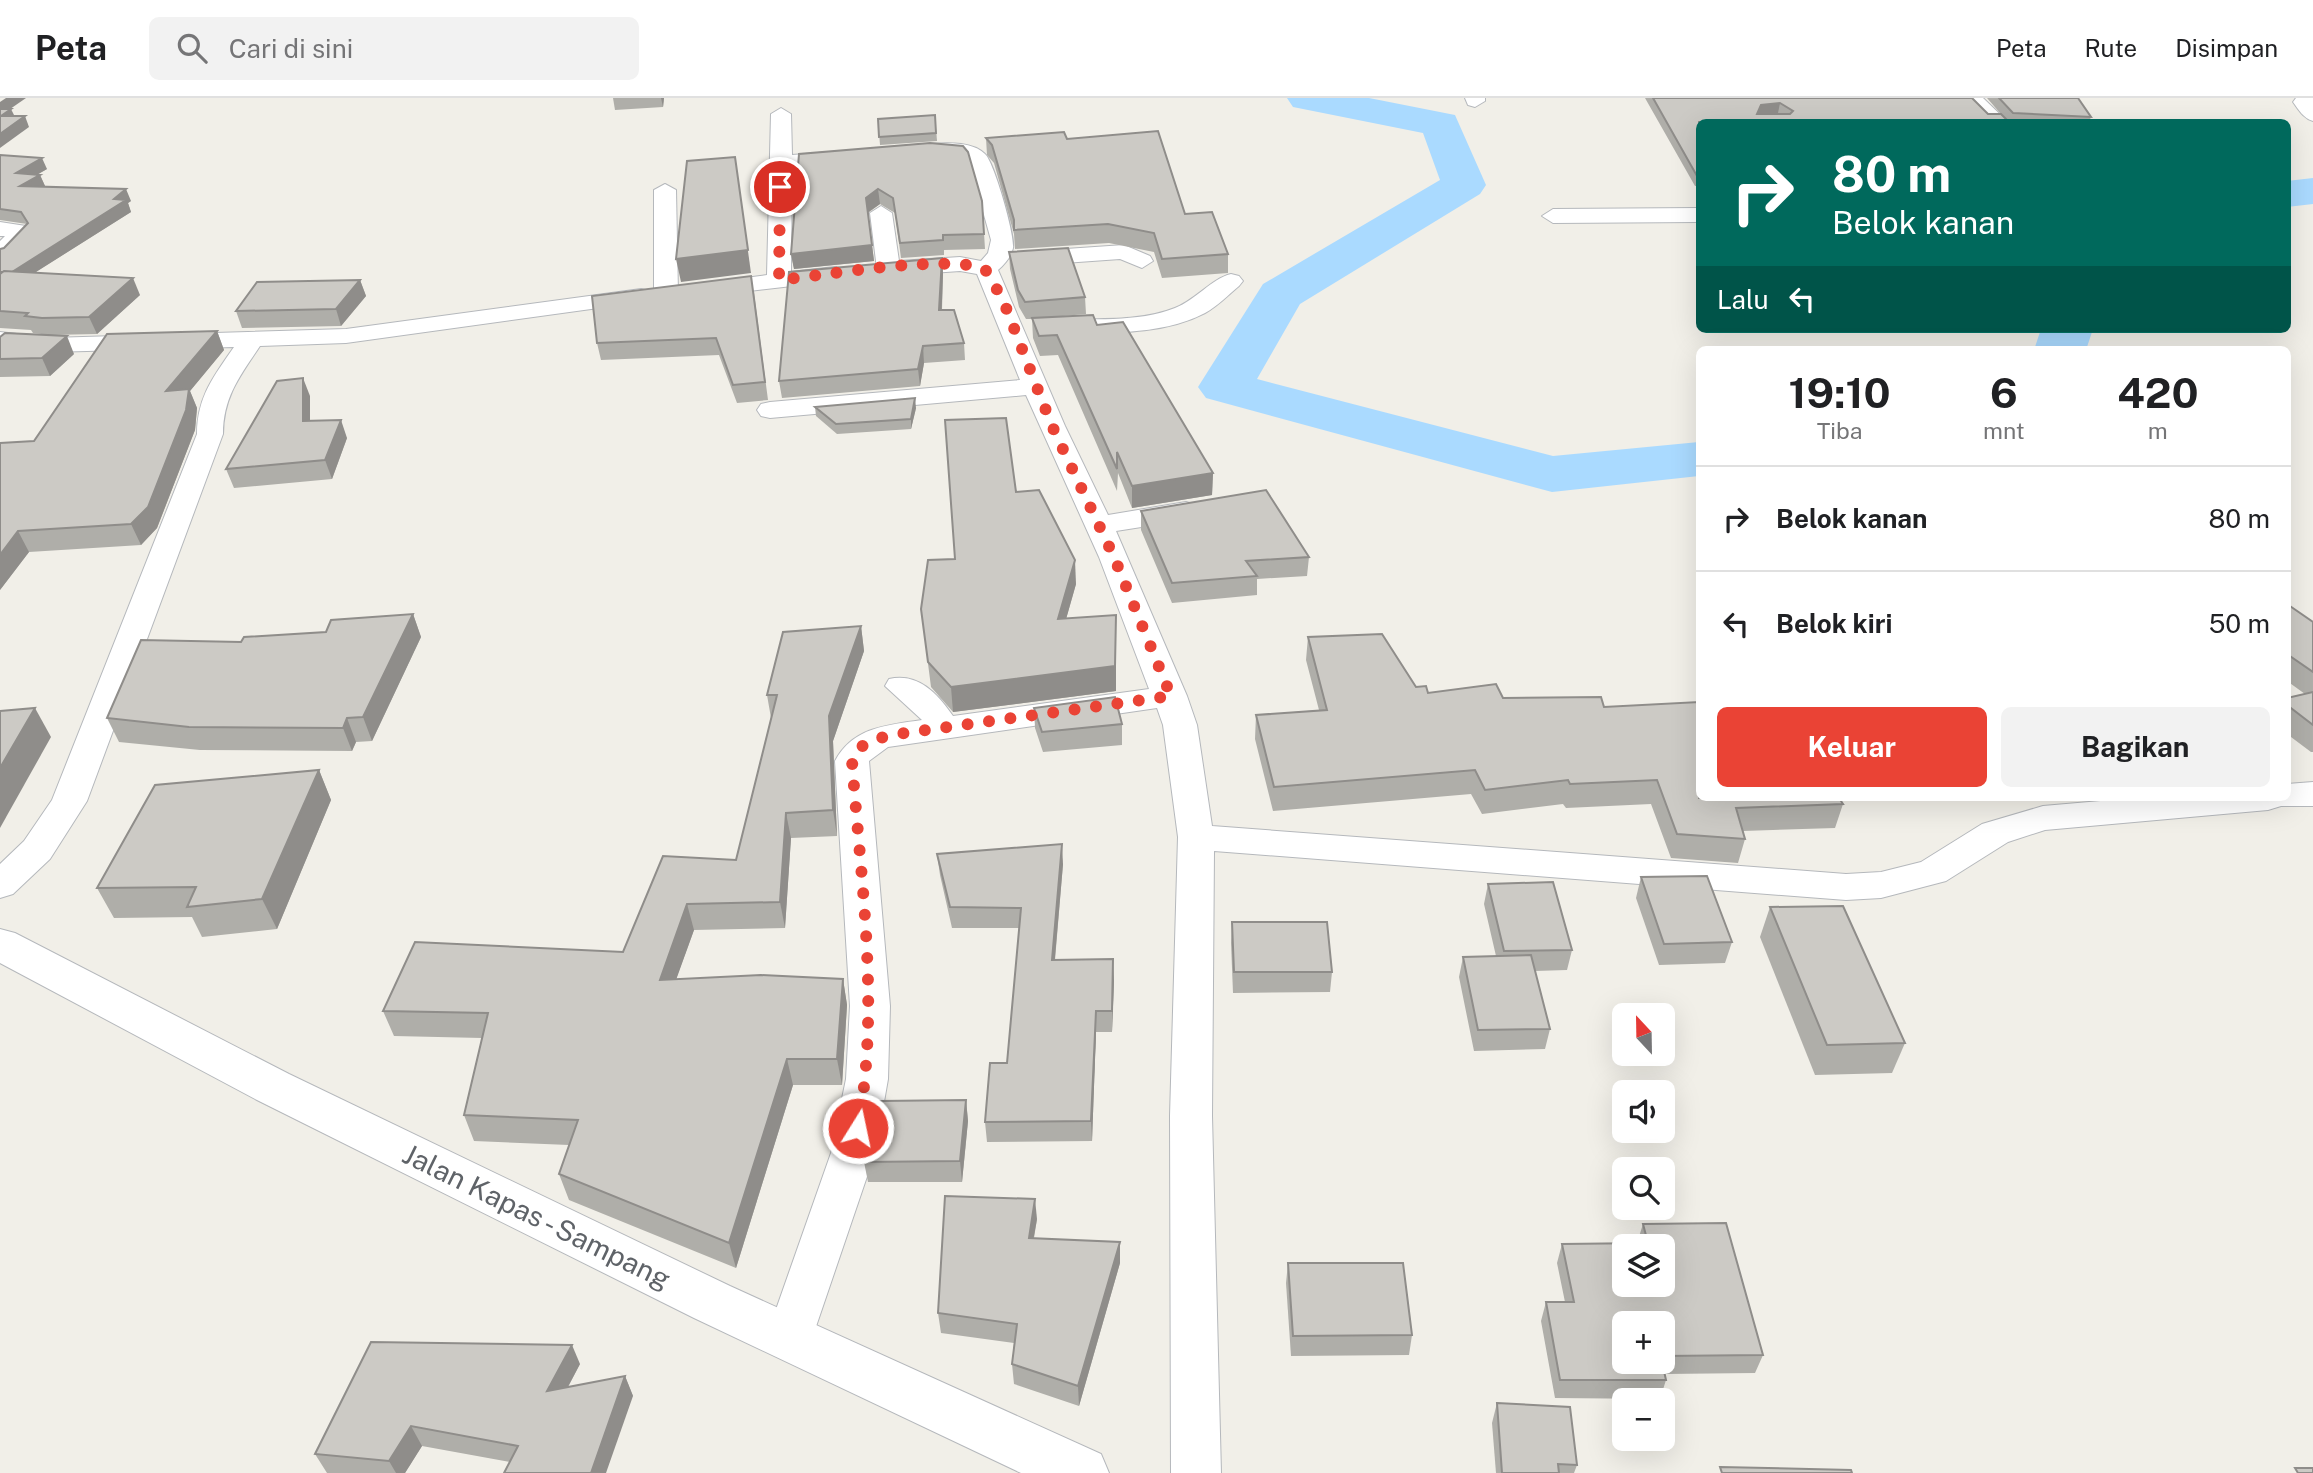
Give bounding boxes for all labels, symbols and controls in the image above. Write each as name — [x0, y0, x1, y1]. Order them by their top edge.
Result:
search box — [149, 17, 639, 80]
text: Peta — [35, 29, 107, 67]
icon: search — [173, 29, 211, 67]
text: Cari di sini — [229, 33, 353, 64]
text: Peta — [1996, 34, 2047, 62]
text: Rute — [2085, 34, 2137, 62]
text: Disimpan — [2175, 34, 2278, 62]
text: 80 m — [1832, 145, 1951, 203]
icon: right — [1717, 147, 1808, 238]
pin — [750, 157, 810, 217]
icon: arrive — [761, 168, 799, 206]
text: Belok kanan — [1832, 204, 2014, 241]
icon: left — [1783, 280, 1821, 318]
text: Lalu — [1717, 284, 1769, 315]
text: 19:10 — [1789, 368, 1891, 417]
text: 6 — [1990, 368, 2018, 417]
text: 420 — [2117, 368, 2198, 417]
text: Tiba — [1817, 417, 1862, 444]
text: mnt — [1983, 417, 2025, 444]
text: m — [2148, 417, 2168, 444]
icon: right — [1717, 500, 1755, 538]
text: Belok kanan — [1776, 503, 1927, 534]
text: 80 m — [2209, 503, 2270, 534]
icon: left — [1717, 605, 1755, 643]
text: Belok kiri — [1776, 608, 1892, 639]
text: 50 m — [2209, 608, 2270, 639]
button: Keluar — [1717, 707, 1987, 787]
button: Bagikan — [2001, 707, 2270, 787]
north arrow — [1612, 1003, 1675, 1066]
map controls — [1612, 1003, 1675, 1451]
button: sound — [1612, 1080, 1675, 1143]
position arrow — [821, 1091, 895, 1165]
street label: Jalan Kapas - Sampang — [398, 1137, 676, 1295]
button: search — [1612, 1157, 1675, 1220]
button: layers — [1612, 1234, 1675, 1297]
button: + — [1612, 1311, 1675, 1374]
button: − — [1612, 1388, 1675, 1451]

